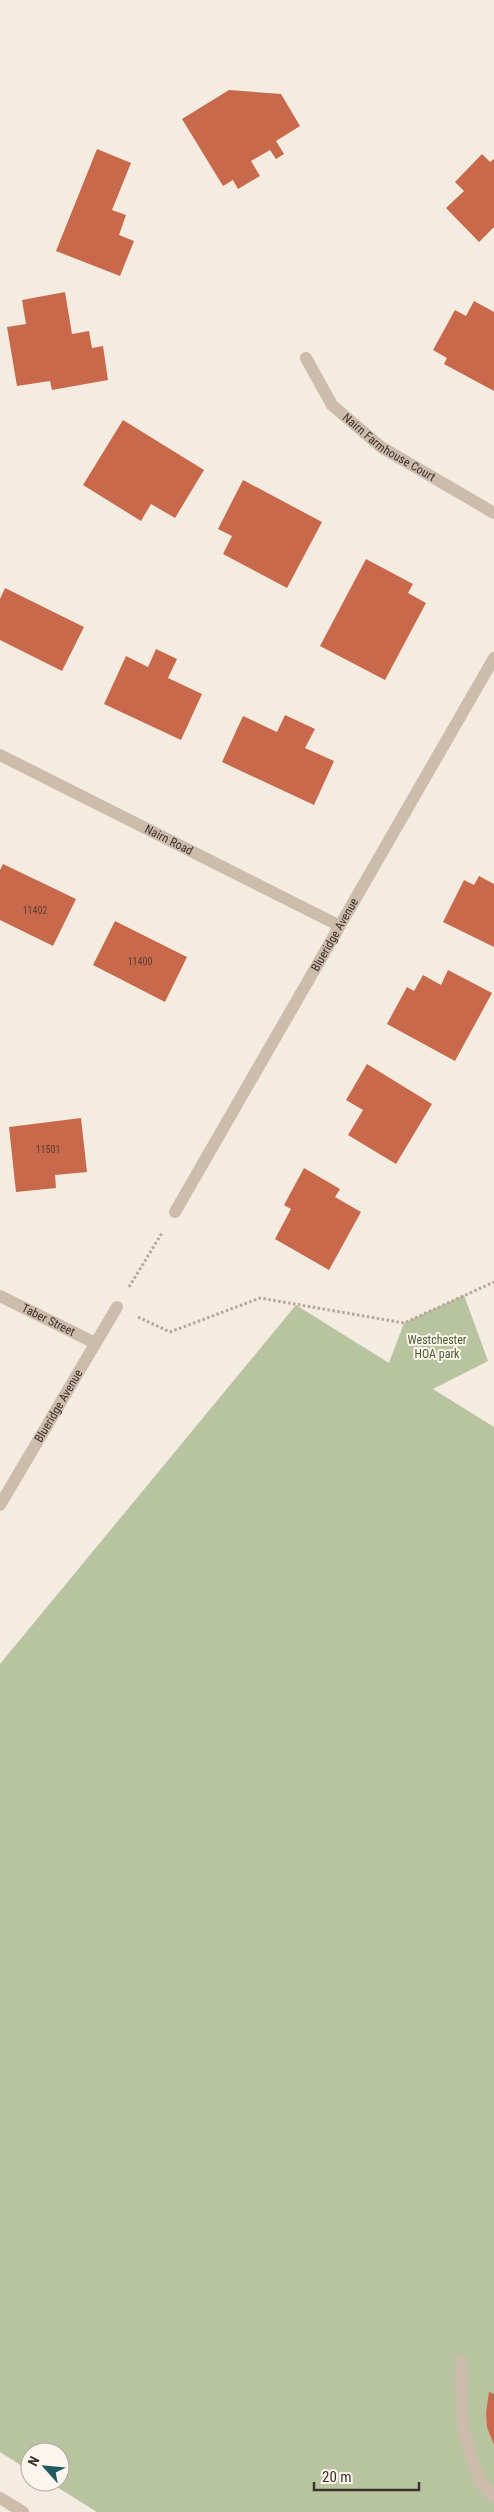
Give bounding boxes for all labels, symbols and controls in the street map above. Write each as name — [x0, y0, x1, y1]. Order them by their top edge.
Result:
street label: Nairn Farmhouse Court — [340, 410, 438, 484]
street label: Nairn Road — [142, 822, 195, 858]
street label: Blueridge Avenue — [308, 895, 361, 974]
house number: 11402 — [23, 905, 47, 916]
house number: 11400 — [128, 956, 152, 967]
house number: 11501 — [36, 1144, 60, 1155]
street label: Taber Street — [20, 1301, 78, 1339]
park label: Westchester HOA park — [408, 1333, 467, 1361]
street label: Blueridge Avenue — [32, 1367, 86, 1445]
north arrow — [20, 2442, 70, 2492]
text: N — [24, 2454, 42, 2469]
scale bar — [314, 2460, 419, 2492]
text: 20 m — [322, 2468, 352, 2486]

